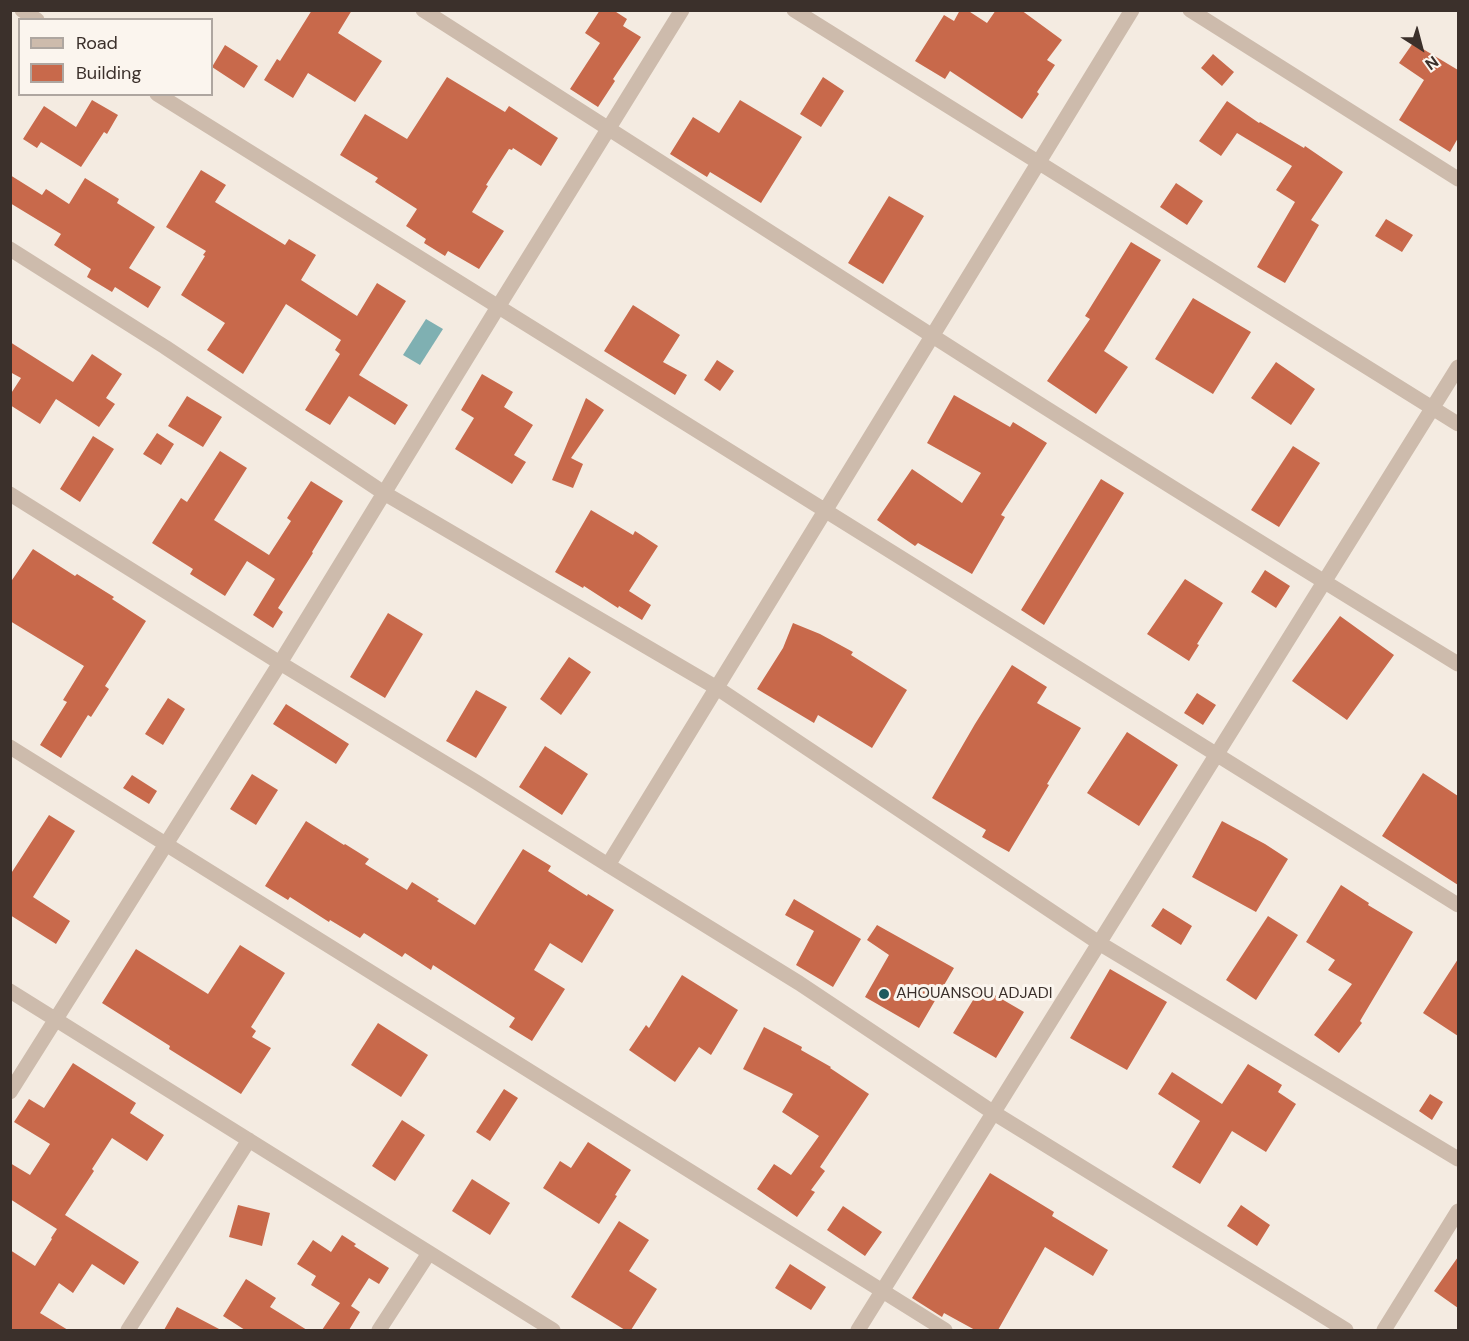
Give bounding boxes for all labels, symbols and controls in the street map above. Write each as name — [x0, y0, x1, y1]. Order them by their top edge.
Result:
legend — [18, 18, 213, 96]
north arrow — [1391, 18, 1451, 78]
text: Road — [76, 31, 118, 55]
text: N — [1421, 51, 1443, 75]
text: Building — [76, 61, 141, 85]
place label: AHOUANSOU ADJADI — [896, 984, 1053, 1004]
marker: AHOUANSOU ADJADI — [877, 987, 891, 1001]

